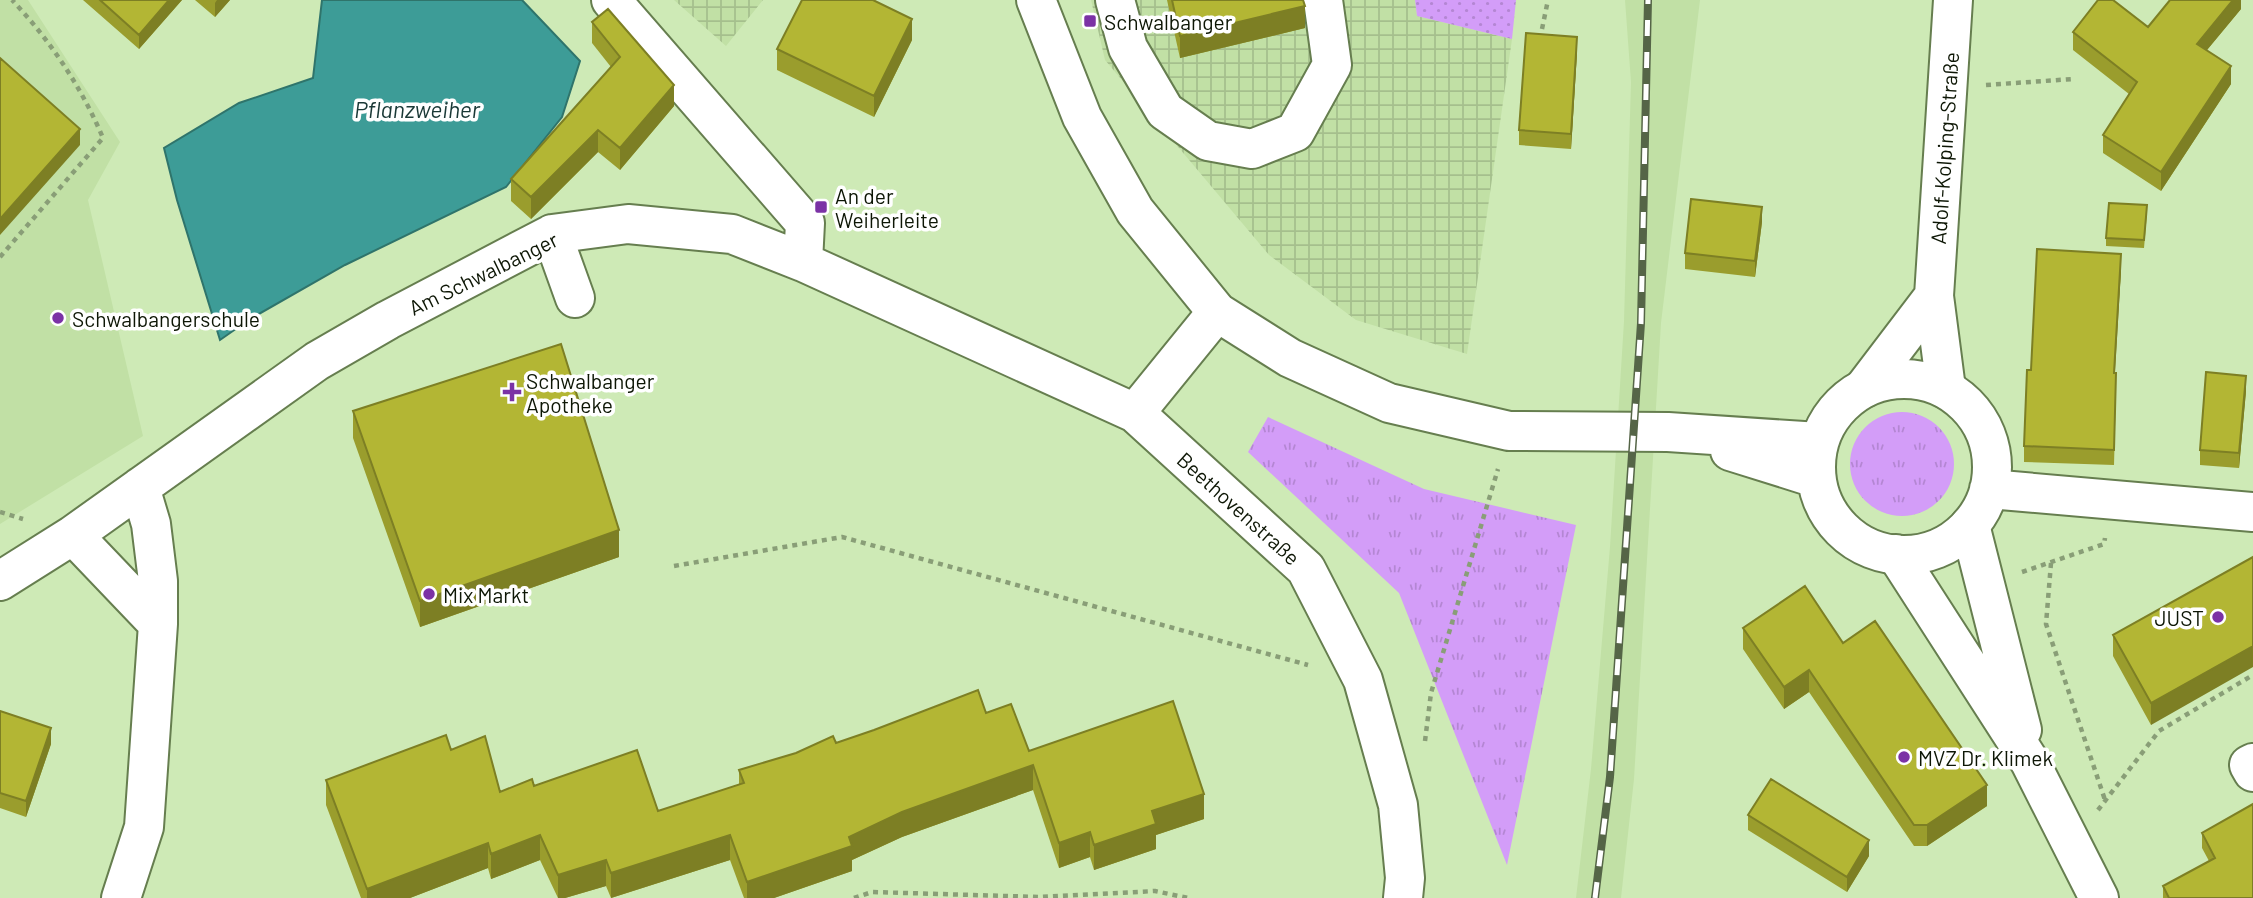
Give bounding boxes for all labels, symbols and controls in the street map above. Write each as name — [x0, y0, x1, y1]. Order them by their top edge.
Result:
place label: Schwalbanger — [1104, 9, 1233, 34]
marker: Schwalbanger — [1082, 13, 1098, 29]
street label: Adolf-Kolping-Straße — [1925, 51, 1963, 245]
water label: Pflanzweiher — [354, 95, 481, 123]
place label: An der Weiherleite — [835, 183, 939, 232]
marker: An der Weiherleite — [813, 199, 829, 215]
street label: Am Schwalbanger — [404, 226, 562, 320]
place label: Schwalbangerschule — [72, 306, 260, 331]
marker: Schwalbangerschule — [50, 310, 66, 326]
place label: Schwalbanger Apotheke — [526, 368, 655, 417]
marker: Schwalbanger Apotheke — [504, 384, 520, 400]
street label: Beethovenstraße — [1173, 446, 1305, 570]
place label: Mix Markt — [443, 582, 529, 607]
marker: Mix Markt — [421, 586, 437, 602]
place label: JUST — [2155, 605, 2204, 630]
marker: JUST — [2210, 609, 2226, 625]
place label: MVZ Dr. Klimek — [1918, 745, 2053, 770]
marker: MVZ Dr. Klimek — [1896, 749, 1912, 765]

